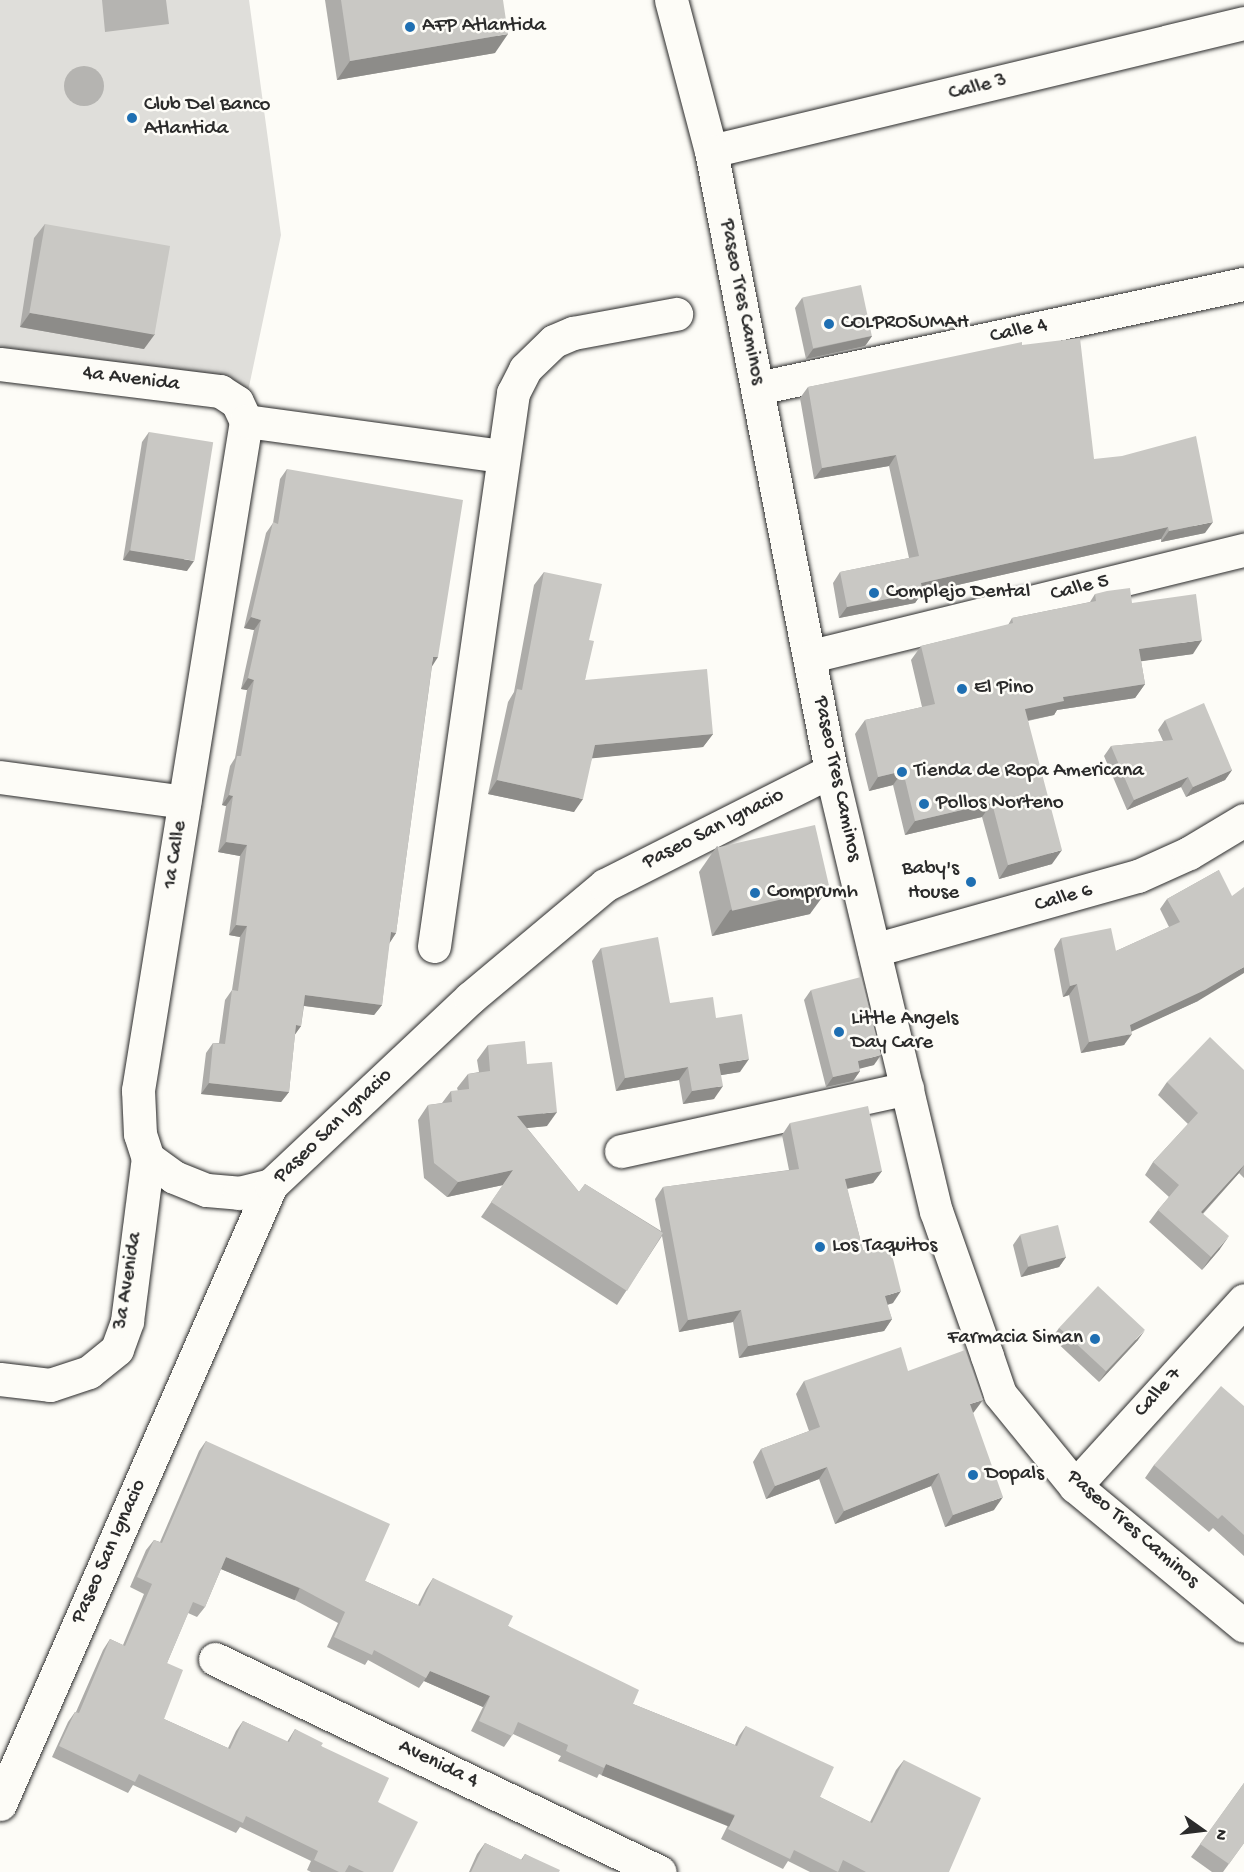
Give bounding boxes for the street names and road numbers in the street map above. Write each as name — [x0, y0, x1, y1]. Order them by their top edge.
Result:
street label: Calle 3 — [946, 69, 1010, 107]
street label: Paseo Tres Caminos — [713, 217, 769, 387]
street label: Calle 4 — [988, 314, 1050, 350]
street label: 4a Avenida — [81, 362, 181, 398]
street label: Calle 5 — [1048, 570, 1112, 608]
street label: Paseo Tres Caminos — [806, 694, 866, 864]
street label: Paseo San Ignacio — [639, 784, 789, 876]
street label: 1a Calle — [158, 819, 194, 891]
street label: Calle 6 — [1032, 879, 1096, 919]
street label: Paseo San Ignacio — [269, 1064, 399, 1190]
street label: 3a Avenida — [109, 1230, 149, 1332]
street label: Calle 7 — [1130, 1363, 1188, 1423]
street label: Paseo Tres Caminos — [1060, 1465, 1204, 1595]
street label: Paseo San Ignacio — [67, 1476, 153, 1628]
street label: Avenida 4 — [394, 1735, 482, 1795]

